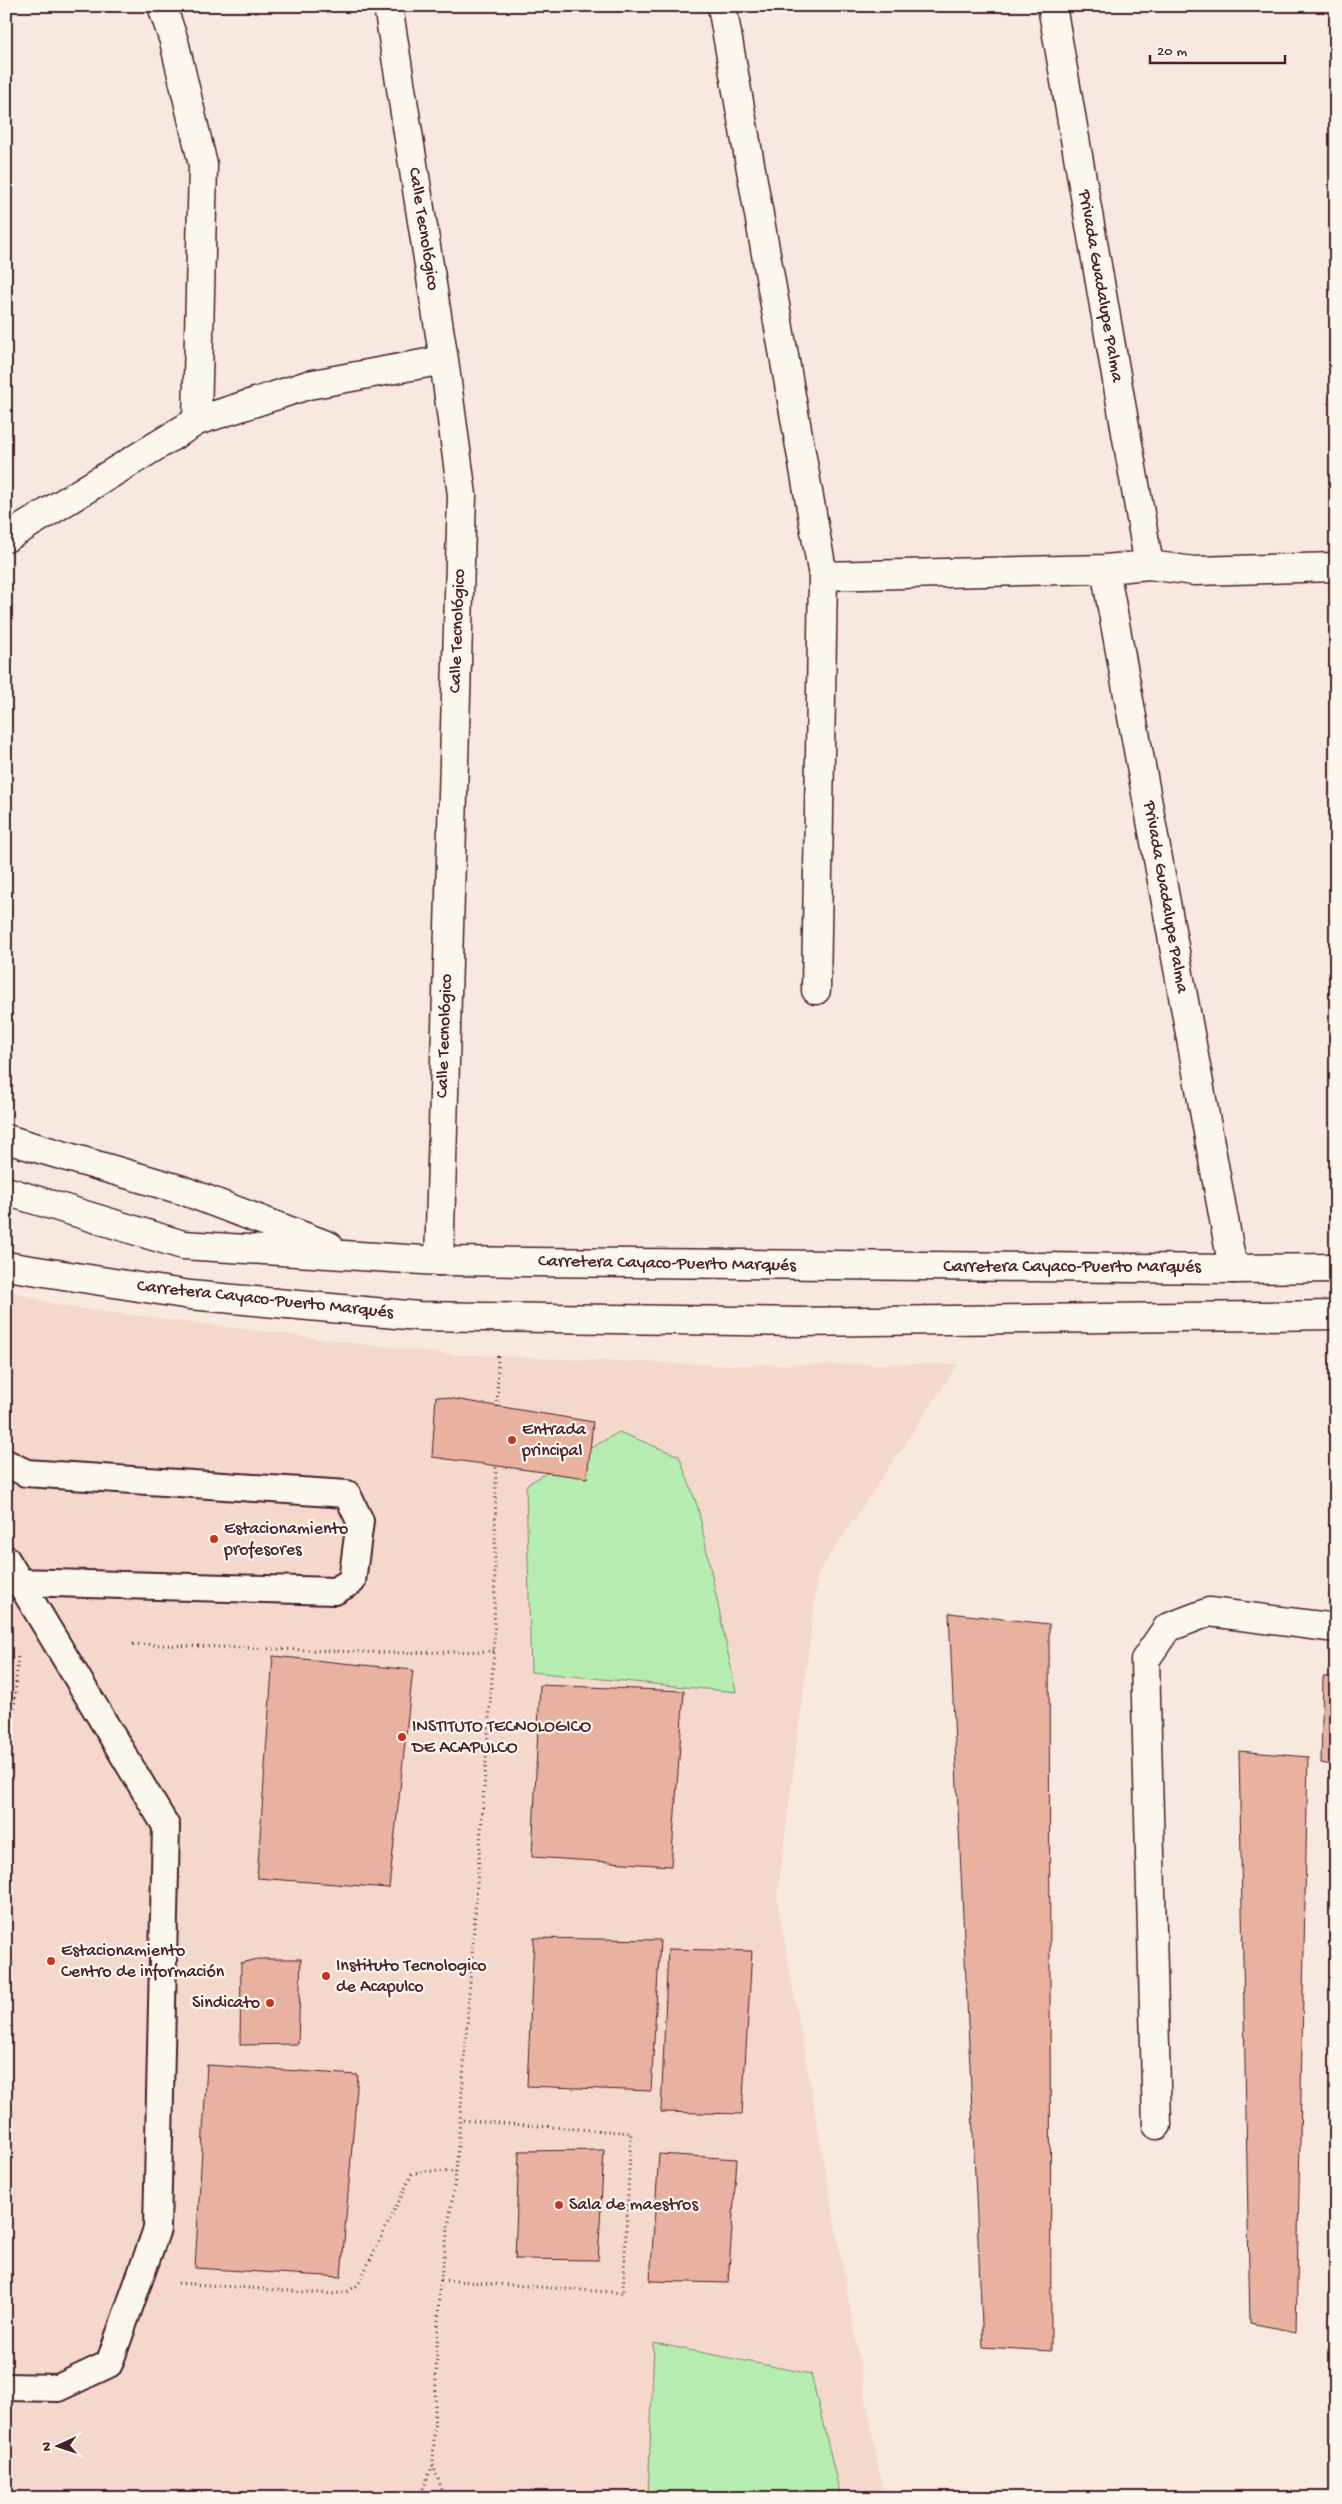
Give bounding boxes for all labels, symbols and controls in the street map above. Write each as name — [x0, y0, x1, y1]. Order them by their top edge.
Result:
scale bar — [1150, 32, 1284, 64]
text: 20 m — [1157, 43, 1187, 61]
street label: Calle Tecnológico — [403, 166, 443, 292]
street label: Privada Guadalupe Palma — [1073, 187, 1127, 385]
street label: Calle Tecnológico — [445, 568, 471, 694]
street label: Privada Guadalupe Palma — [1138, 798, 1192, 996]
street label: Calle Tecnológico — [432, 973, 458, 1099]
street label: Carretera Cayaco-Puerto Marqués — [538, 1251, 797, 1277]
street label: Carretera Cayaco-Puerto Marqués — [943, 1257, 1202, 1278]
street label: Carretera Cayaco-Puerto Marqués — [136, 1276, 396, 1324]
place label: Entrada principal — [521, 1420, 587, 1462]
marker: Entrada principal — [506, 1434, 518, 1446]
place label: Estacionamiento profesores — [223, 1519, 348, 1561]
marker: Estacionamiento profesores — [208, 1533, 220, 1545]
place label: INSTITUTO TECNOLOGICO DE ACAPULCO — [411, 1717, 591, 1759]
marker: INSTITUTO TECNOLOGICO DE ACAPULCO — [396, 1731, 408, 1743]
place label: Estacionamiento Centro de información — [61, 1941, 225, 1983]
marker: Estacionamiento Centro de información — [45, 1955, 57, 1967]
place label: Instituto Tecnologico de Acapulco — [336, 1956, 487, 1998]
marker: Instituto Tecnologico de Acapulco — [320, 1970, 332, 1982]
place label: Sindicato — [192, 1993, 260, 2014]
marker: Sindicato — [264, 1997, 276, 2009]
place label: Sala de maestros — [569, 2195, 699, 2216]
marker: Sala de maestros — [553, 2199, 565, 2211]
north arrow — [32, 2422, 82, 2472]
text: N — [39, 2442, 56, 2452]

